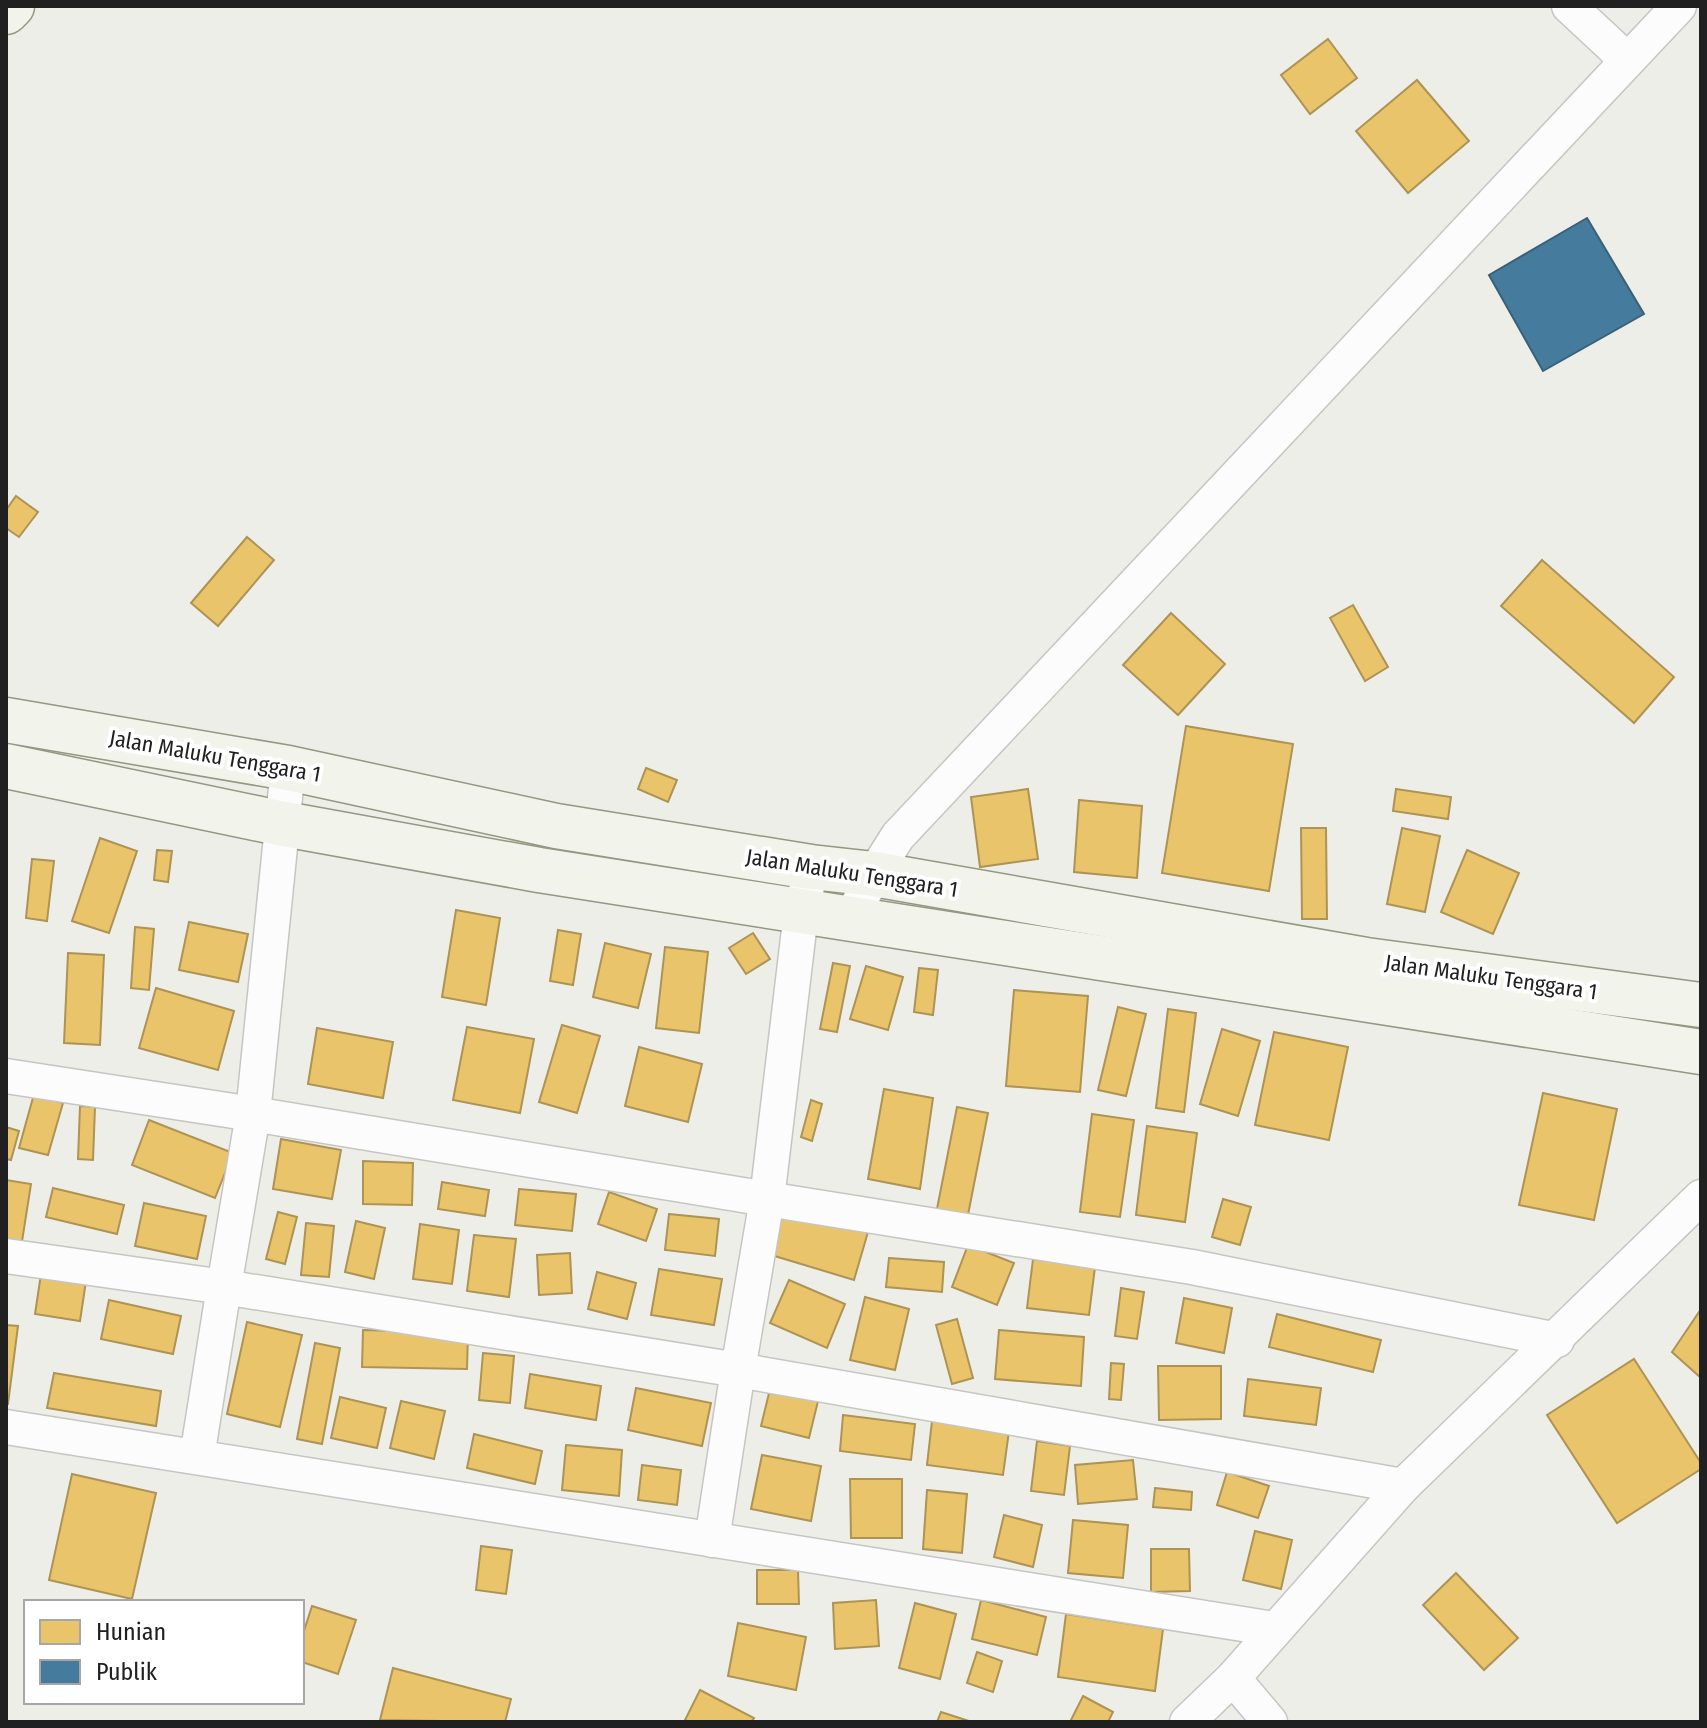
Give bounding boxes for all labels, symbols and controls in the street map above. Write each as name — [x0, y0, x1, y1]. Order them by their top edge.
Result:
street label: Jalan Maluku Tenggara 1 — [107, 724, 323, 788]
street label: Jalan Maluku Tenggara 1 — [744, 843, 960, 903]
street label: Jalan Maluku Tenggara 1 — [1383, 949, 1599, 1005]
legend — [24, 1600, 304, 1704]
text: Hunian — [96, 1618, 166, 1646]
text: Publik — [96, 1658, 158, 1686]

